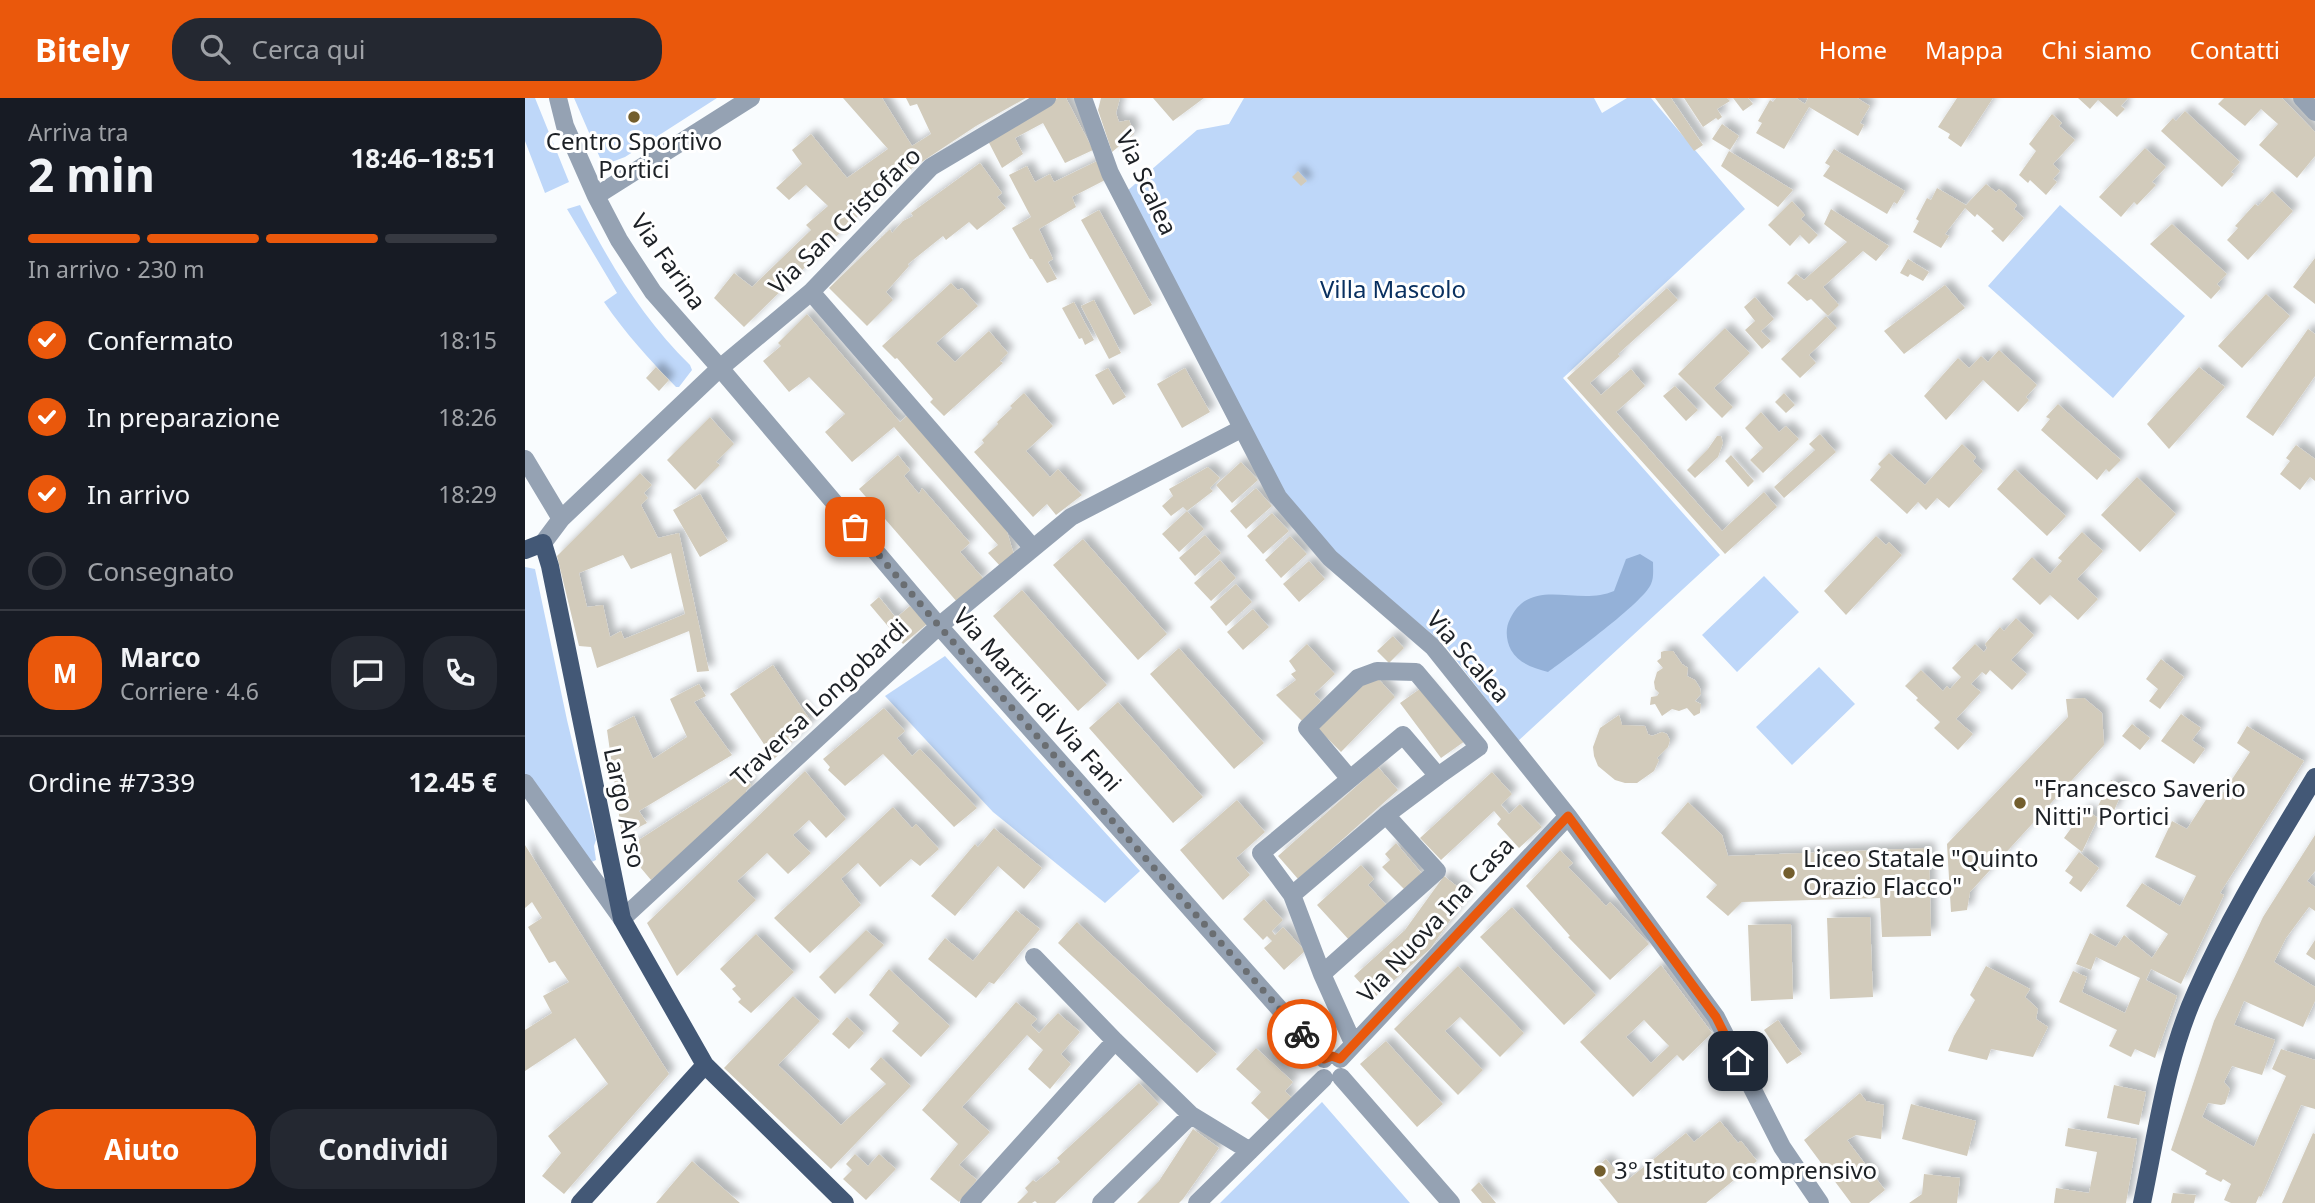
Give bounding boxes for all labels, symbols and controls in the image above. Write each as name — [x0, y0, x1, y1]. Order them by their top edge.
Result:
search box — [172, 18, 662, 81]
text: Bitely — [35, 27, 130, 72]
icon: search — [196, 30, 234, 68]
text: Cerca qui — [252, 31, 365, 67]
text: Home — [1819, 33, 1887, 66]
text: Mappa — [1925, 33, 2003, 66]
text: Chi siamo — [2041, 33, 2152, 66]
text: Contatti — [2190, 33, 2280, 66]
marker: Centro Sportivo Portici — [626, 109, 642, 125]
text: Arriva tra — [28, 116, 128, 148]
place label: Centro Sportivo Portici — [546, 124, 722, 185]
street label: Via Scalea — [1109, 125, 1186, 240]
street label: Via San Cristofaro — [761, 139, 927, 301]
text: 18:46–18:51 — [350, 140, 497, 176]
text: 2 min — [28, 143, 155, 205]
street label: Via Farina — [624, 206, 714, 316]
text: In arrivo · 230 m — [28, 253, 205, 285]
park label: Villa Mascolo — [1320, 272, 1466, 305]
icon: check — [28, 321, 66, 359]
text: Confermato — [87, 322, 234, 358]
text: 18:15 — [438, 324, 497, 356]
icon: check — [28, 398, 66, 436]
text: In preparazione — [87, 399, 280, 435]
text: 18:26 — [438, 401, 497, 433]
icon: check — [28, 475, 66, 513]
text: In arrivo — [87, 476, 190, 512]
text: 18:29 — [438, 478, 497, 510]
pin — [825, 497, 885, 557]
icon: bag — [836, 508, 874, 546]
text: Consegnato — [87, 553, 234, 589]
street label: Via Martiri di Via Fani — [947, 600, 1130, 798]
street label: Via Scalea — [1420, 603, 1518, 709]
street label: Traversa Longobardi — [723, 611, 915, 793]
button: chat — [331, 636, 405, 710]
button: phone — [423, 636, 497, 710]
text: Marco — [120, 639, 201, 675]
text: M — [53, 655, 77, 691]
text: Corriere · 4.6 — [120, 675, 259, 707]
street label: Largo Arso — [597, 744, 654, 871]
text: Ordine #7339 — [28, 764, 195, 800]
text: 12.45 € — [409, 764, 497, 800]
place label: "Francesco Saverio Nitti" Portici — [2034, 771, 2246, 832]
marker: "Francesco Saverio Nitti" Portici — [2012, 795, 2028, 811]
street label: Via Nuova Ina Casa — [1349, 829, 1520, 1009]
place label: Liceo Statale "Quinto Orazio Flacco" — [1803, 841, 2039, 902]
marker: Liceo Statale "Quinto Orazio Flacco" — [1781, 865, 1797, 881]
courier — [1267, 999, 1337, 1069]
icon: bike — [1283, 1015, 1321, 1053]
pin — [1708, 1031, 1768, 1091]
icon: home — [1719, 1042, 1757, 1080]
button: Aiuto — [28, 1109, 256, 1189]
button: Condividi — [270, 1109, 497, 1189]
place label: 3° Istituto comprensivo — [1614, 1153, 1877, 1186]
marker: 3° Istituto comprensivo — [1592, 1163, 1608, 1179]

